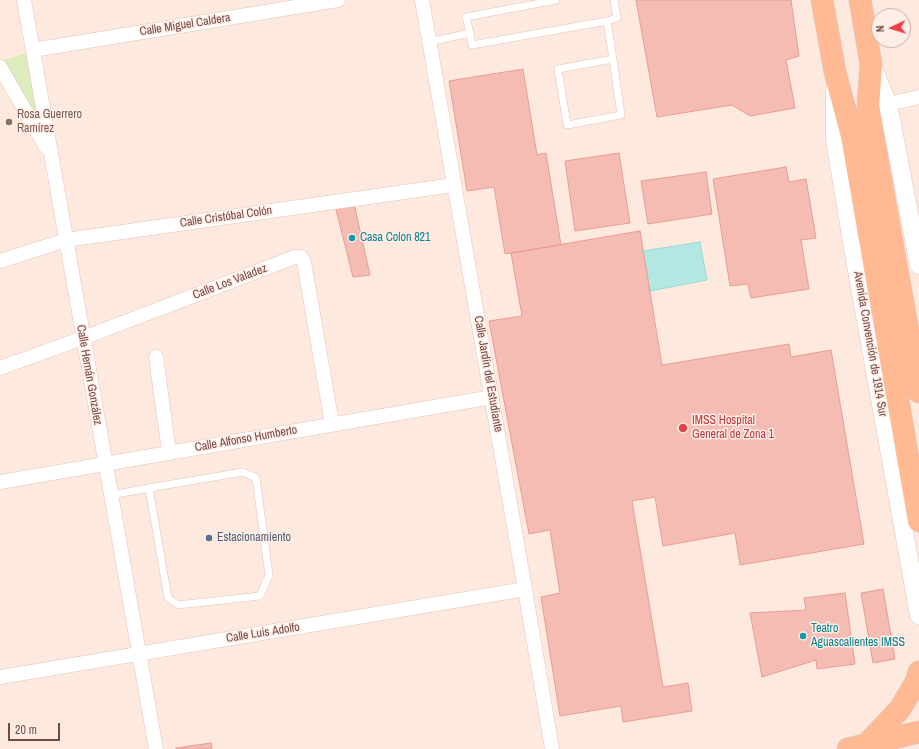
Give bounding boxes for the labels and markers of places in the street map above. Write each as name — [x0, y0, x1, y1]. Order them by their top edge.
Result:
place label: Rosa Guerrero Ramirez — [17, 108, 82, 136]
marker: Rosa Guerrero Ramirez — [4, 117, 14, 127]
place label: Casa Colon 821 — [360, 231, 431, 245]
marker: Casa Colon 821 — [347, 233, 357, 243]
place label: IMSS Hospital General de Zona 1 — [692, 414, 774, 442]
marker: IMSS Hospital General de Zona 1 — [677, 422, 689, 434]
place label: Estacionamiento — [217, 531, 291, 545]
marker: Estacionamiento — [204, 533, 214, 543]
place label: Teatro Aguascalientes IMSS — [811, 622, 905, 650]
marker: Teatro Aguascalientes IMSS — [798, 631, 808, 641]

